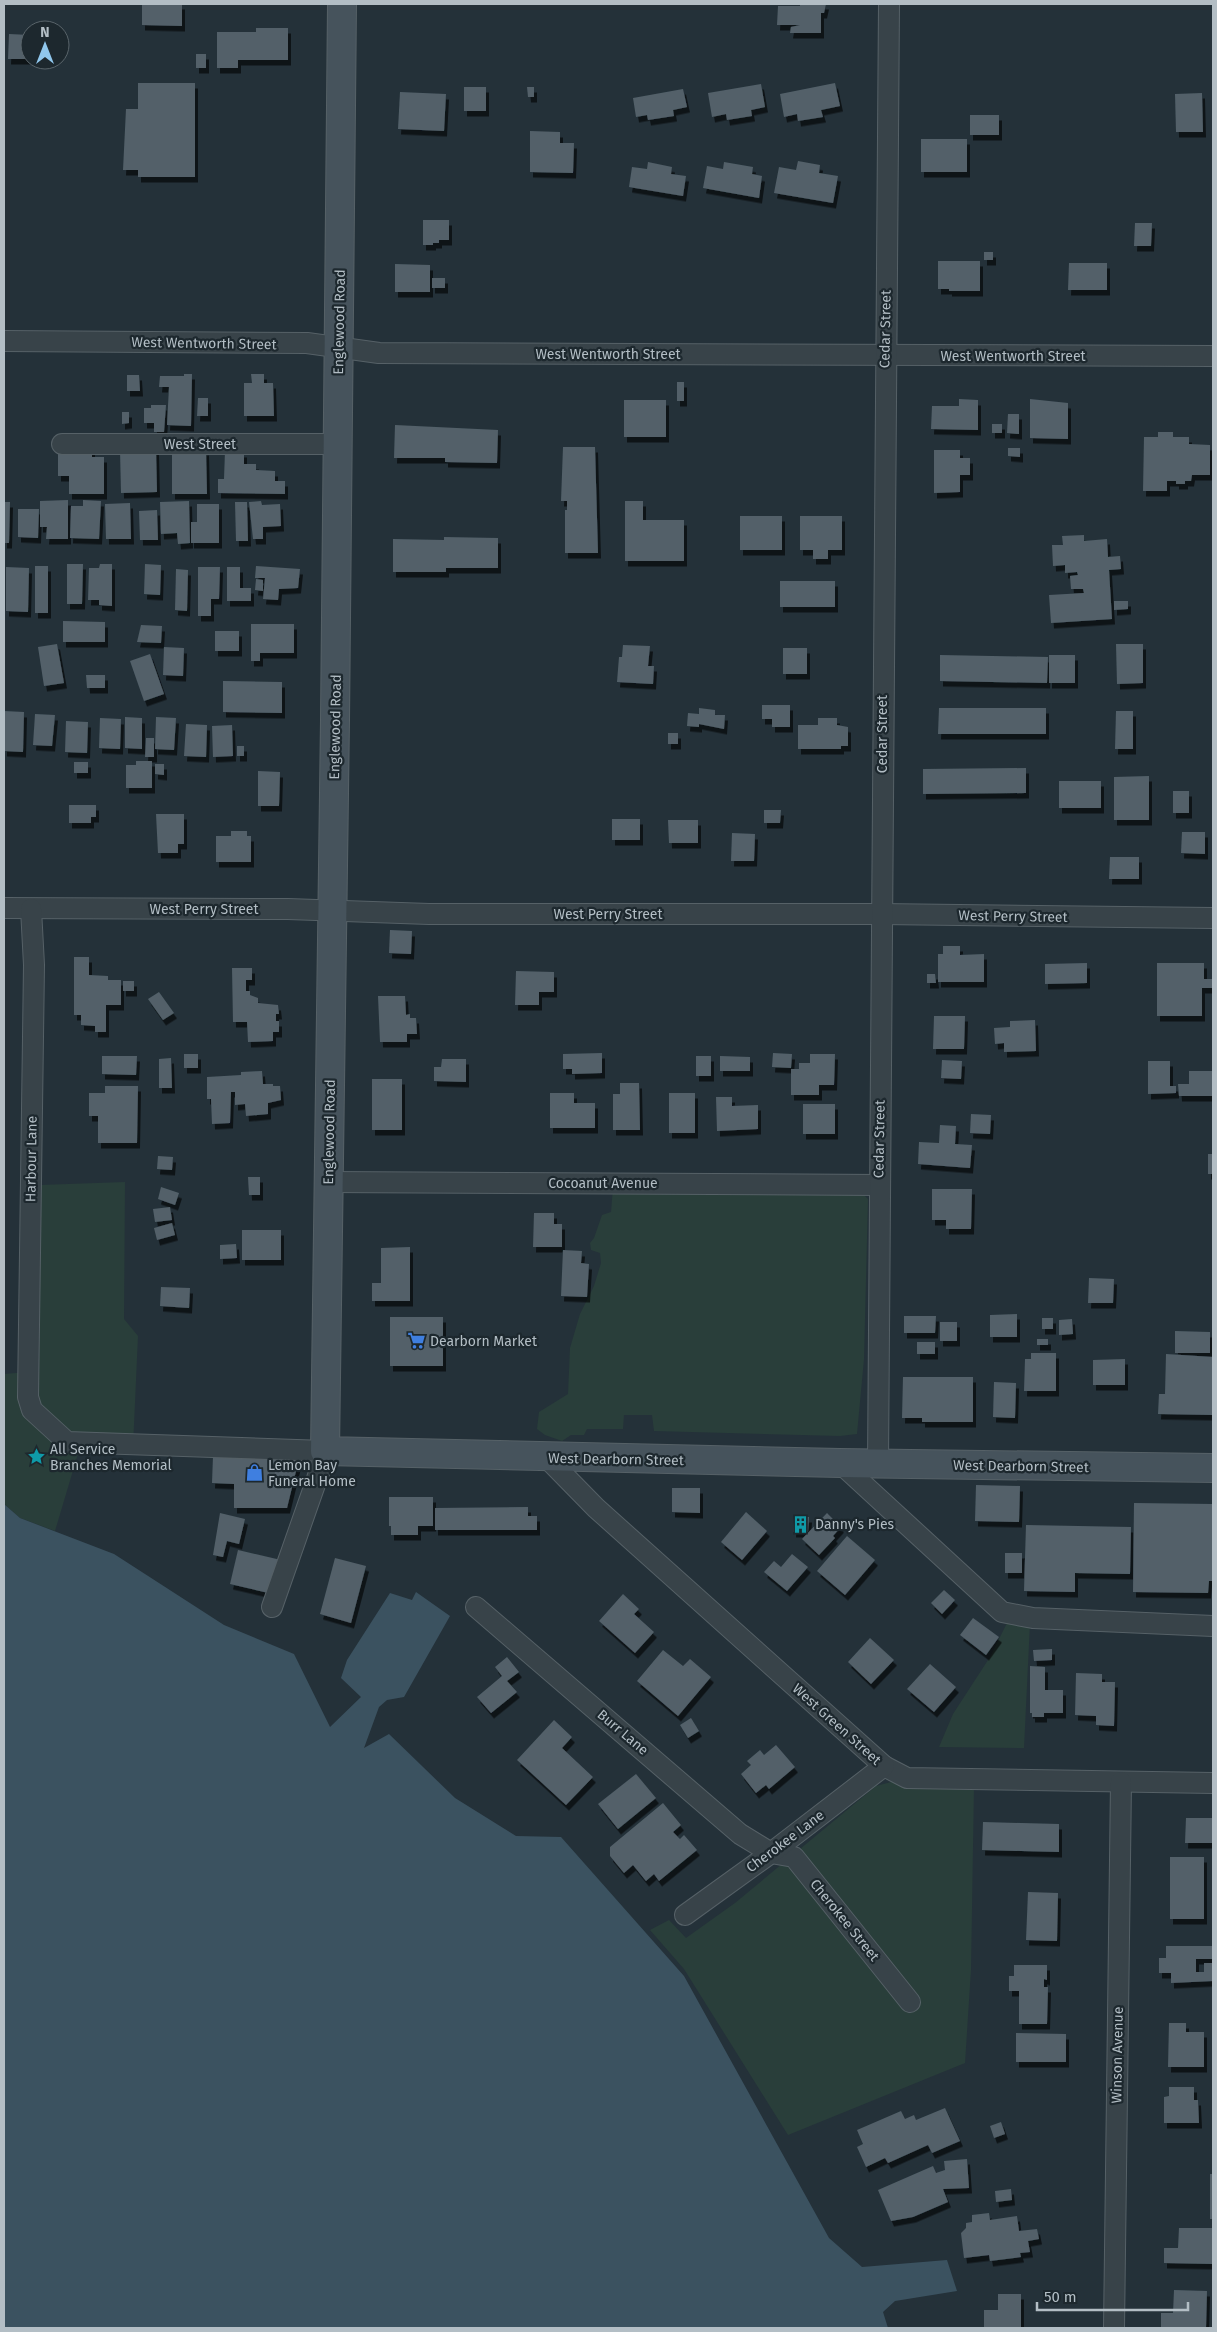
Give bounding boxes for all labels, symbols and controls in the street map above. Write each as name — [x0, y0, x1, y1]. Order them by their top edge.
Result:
north arrow — [20, 20, 70, 70]
text: N — [40, 24, 50, 41]
street label: Englewood Road — [330, 269, 349, 375]
street label: Cedar Street — [876, 289, 895, 368]
street label: West Wentworth Street — [131, 334, 278, 353]
street label: West Wentworth Street — [535, 346, 682, 363]
street label: West Wentworth Street — [940, 348, 1087, 365]
street label: West Street — [164, 436, 237, 453]
street label: Englewood Road — [326, 674, 345, 780]
street label: Cedar Street — [874, 694, 891, 773]
street label: West Perry Street — [149, 901, 259, 918]
street label: West Perry Street — [553, 906, 663, 923]
street label: West Perry Street — [958, 907, 1069, 926]
street label: Englewood Road — [320, 1079, 339, 1185]
street label: Cedar Street — [870, 1099, 889, 1178]
street label: Harbour Lane — [22, 1116, 41, 1202]
street label: Cocoanut Avenue — [548, 1175, 658, 1192]
supermarket icon: Dearborn Market — [406, 1331, 426, 1351]
place label: Dearborn Market — [430, 1333, 538, 1350]
place label: All Service Branches Memorial — [50, 1441, 172, 1474]
place icon: All Service Branches Memorial — [26, 1447, 46, 1467]
street label: West Dearborn Street — [548, 1450, 685, 1469]
place label: Lemon Bay Funeral Home — [268, 1457, 356, 1490]
street label: West Dearborn Street — [953, 1457, 1090, 1476]
shop icon: Lemon Bay Funeral Home — [244, 1463, 264, 1483]
building icon: Danny's Pies — [791, 1514, 811, 1534]
place label: Danny's Pies — [815, 1516, 895, 1533]
street label: West Green Street — [789, 1680, 885, 1769]
street label: Burr Lane — [594, 1706, 652, 1759]
street label: Cherokee Lane — [743, 1807, 828, 1876]
street label: Cherokee Street — [806, 1876, 883, 1966]
street label: Winson Avenue — [1108, 2006, 1127, 2104]
scale bar — [1037, 2280, 1188, 2312]
text: 50 m — [1044, 2288, 1077, 2306]

